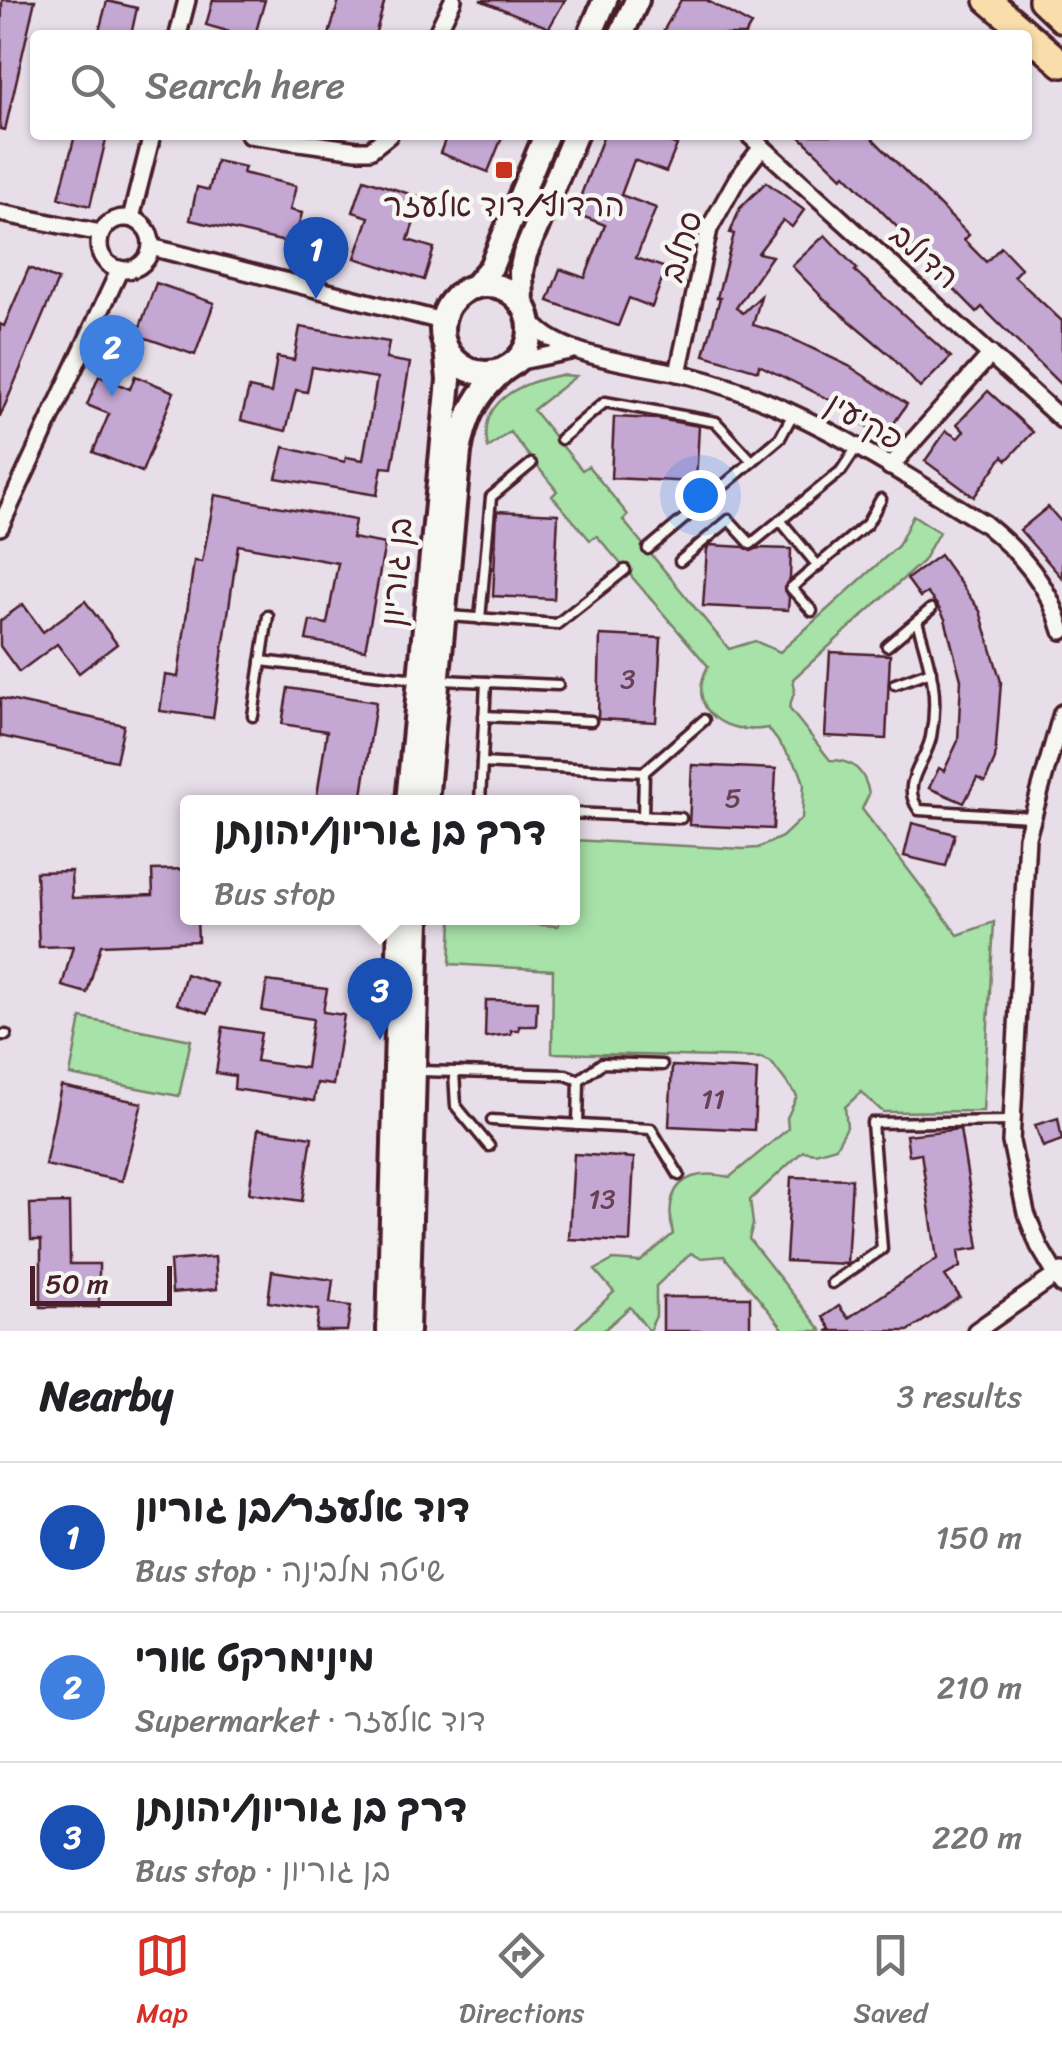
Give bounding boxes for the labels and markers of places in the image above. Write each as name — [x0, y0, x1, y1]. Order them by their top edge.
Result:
marker: הרדוף/דוד אלעזר — [493, 159, 515, 181]
place label: הרדוף/דוד אלעזר — [383, 177, 625, 234]
pin: 1 — [284, 216, 348, 299]
pin: 2 — [80, 314, 144, 397]
pin: 3 — [348, 958, 412, 1040]

